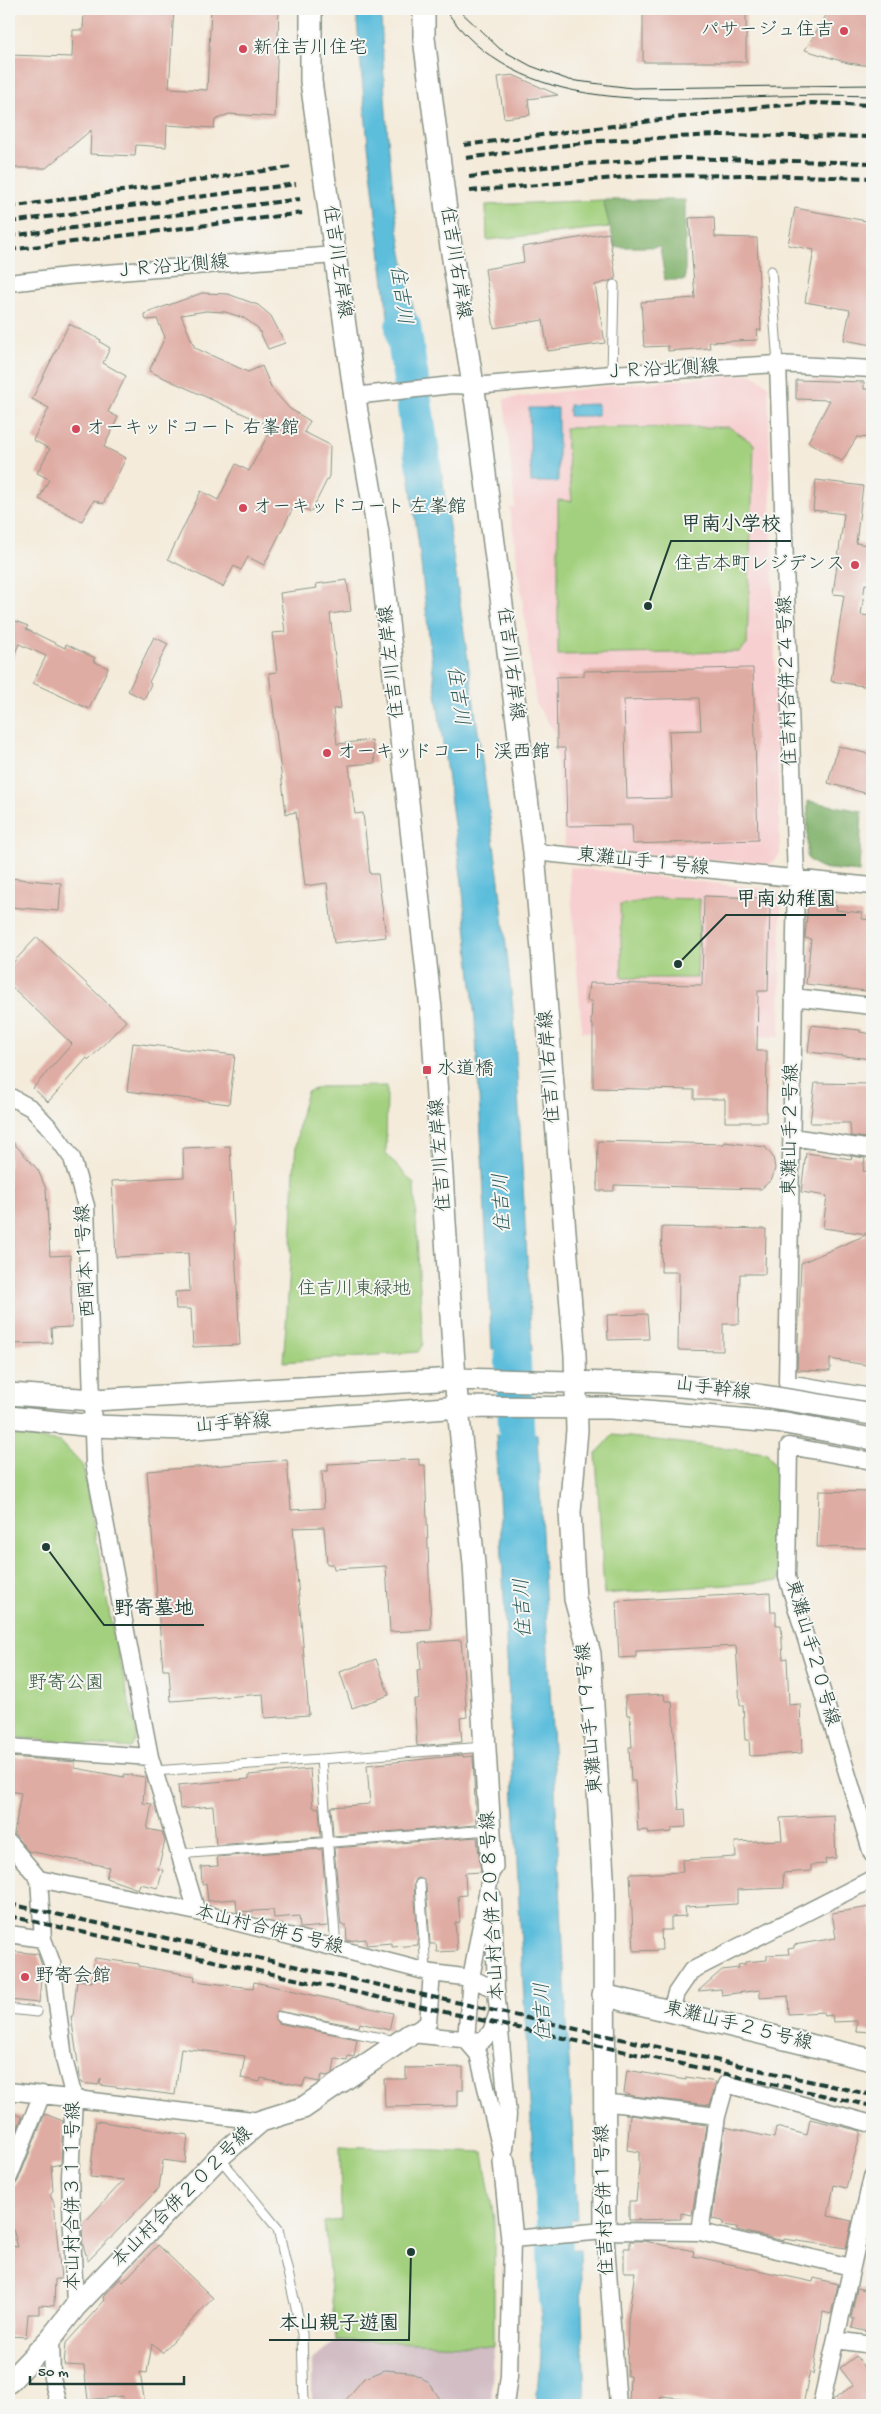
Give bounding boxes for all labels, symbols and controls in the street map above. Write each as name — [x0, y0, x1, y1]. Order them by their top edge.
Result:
place label: パサージュ住吉 — [701, 19, 834, 43]
marker: パサージュ住吉 — [838, 25, 850, 37]
place label: 新住吉川住宅 — [253, 37, 367, 61]
marker: 新住吉川住宅 — [237, 43, 249, 55]
street label: 住吉川左岸線 — [317, 204, 356, 320]
street label: 住吉川右岸線 — [434, 205, 475, 321]
street label: ＪＲ沿北側線 — [114, 251, 230, 284]
water label: 住吉川 — [383, 264, 416, 326]
street label: ＪＲ沿北側線 — [604, 356, 720, 385]
place label: オーキッドコート 右峯館 — [86, 417, 300, 441]
marker: オーキッドコート 右峯館 — [70, 423, 82, 435]
place label: オーキッドコート 左峯館 — [253, 496, 467, 520]
marker: オーキッドコート 左峯館 — [237, 502, 249, 514]
callout: 甲南小学校 — [671, 506, 791, 541]
text: 甲南小学校 — [681, 513, 781, 538]
place label: 住吉本町レジデンス — [674, 553, 845, 577]
marker: 住吉本町レジデンス — [849, 559, 861, 571]
street label: 住吉村合併２４号線 — [774, 595, 803, 767]
street label: 住吉川左岸線 — [375, 604, 410, 720]
street label: 住吉川右岸線 — [491, 606, 528, 722]
water label: 住吉川 — [440, 665, 473, 727]
place label: オーキッドコート 渓西館 — [337, 741, 551, 765]
marker: オーキッドコート 渓西館 — [321, 747, 333, 759]
street label: 東灘山手１号線 — [576, 844, 710, 881]
callout: 甲南幼稚園 — [726, 880, 846, 915]
text: 甲南幼稚園 — [736, 888, 836, 913]
street label: 住吉川右岸線 — [535, 1009, 566, 1125]
place label: 水道橋 — [437, 1058, 494, 1082]
street label: 東灘山手２号線 — [778, 1063, 805, 1197]
marker: 水道橋 — [421, 1064, 433, 1076]
street label: 住吉川左岸線 — [426, 1097, 457, 1213]
water label: 住吉川 — [490, 1172, 517, 1234]
street label: 西岡本１号線 — [72, 1203, 101, 1319]
park label: 住吉川東緑地 — [297, 1278, 411, 1302]
street label: 山手幹線 — [674, 1373, 752, 1406]
street label: 山手幹線 — [194, 1410, 272, 1439]
street label: 東灘山手２０号線 — [779, 1576, 844, 1729]
water label: 住吉川 — [511, 1577, 538, 1639]
callout: 野寄墓地 — [104, 1590, 204, 1625]
text: 野寄墓地 — [114, 1597, 194, 1622]
street label: 東灘山手１９号線 — [572, 1641, 609, 1795]
park label: 野寄公園 — [28, 1672, 104, 1696]
street label: 本山村合併２０８号線 — [477, 1811, 510, 2002]
street label: 本山村合併５号線 — [192, 1900, 346, 1961]
place label: 野寄会館 — [35, 1965, 111, 1989]
marker: 野寄会館 — [19, 1971, 31, 1983]
water label: 住吉川 — [531, 1982, 558, 2042]
street label: 東灘山手２５号線 — [661, 1996, 815, 2057]
street label: 本山村合併３１１号線 — [62, 2101, 86, 2291]
street label: 本山村合併２０２号線 — [107, 2122, 258, 2273]
street label: 住吉村合併１号線 — [591, 2124, 620, 2276]
callout: 本山親子遊園 — [269, 2305, 409, 2340]
text: 本山親子遊園 — [279, 2312, 399, 2337]
scale bar — [30, 2354, 184, 2386]
text: 50 m — [38, 2364, 69, 2382]

